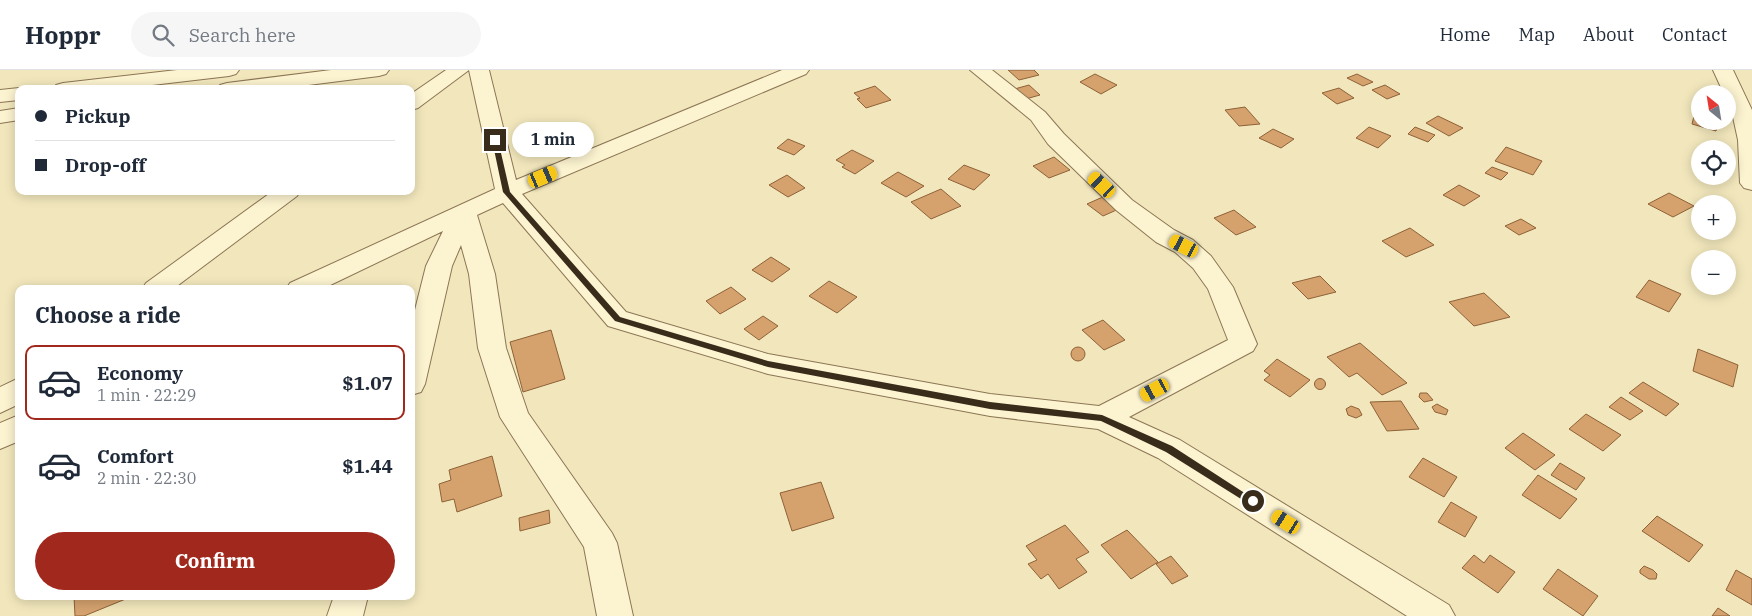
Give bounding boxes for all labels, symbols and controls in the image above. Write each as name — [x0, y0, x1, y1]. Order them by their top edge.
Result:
search box — [131, 12, 481, 57]
text: Hoppr — [25, 19, 101, 51]
icon: search — [149, 21, 177, 49]
text: Search here — [189, 23, 296, 47]
text: Home — [1439, 23, 1491, 46]
text: Map — [1519, 23, 1555, 46]
text: About — [1583, 23, 1634, 46]
text: Contact — [1662, 23, 1727, 46]
north arrow — [1691, 85, 1736, 130]
map controls — [1691, 85, 1736, 295]
text: Pickup — [65, 104, 130, 128]
callout: 1 min — [512, 122, 595, 158]
route end — [484, 129, 506, 151]
text: 1 min — [531, 129, 575, 149]
button: locate — [1691, 140, 1736, 185]
text: Drop-off — [65, 153, 146, 177]
car — [526, 164, 559, 190]
car — [1085, 169, 1118, 201]
button: + — [1691, 195, 1736, 240]
car — [1167, 233, 1200, 259]
button: − — [1691, 250, 1736, 295]
text: Choose a ride — [35, 300, 181, 329]
icon: car — [37, 360, 82, 405]
text: Economy — [97, 361, 183, 385]
text: $1.07 — [342, 371, 393, 395]
car — [1138, 376, 1171, 404]
text: 1 min · 22:29 — [97, 385, 196, 405]
icon: car — [37, 443, 82, 488]
text: Comfort — [97, 444, 174, 468]
text: $1.44 — [342, 454, 393, 478]
text: 2 min · 22:30 — [97, 468, 196, 488]
route start — [1242, 490, 1264, 512]
car — [1269, 508, 1302, 536]
button: Confirm — [35, 532, 395, 590]

